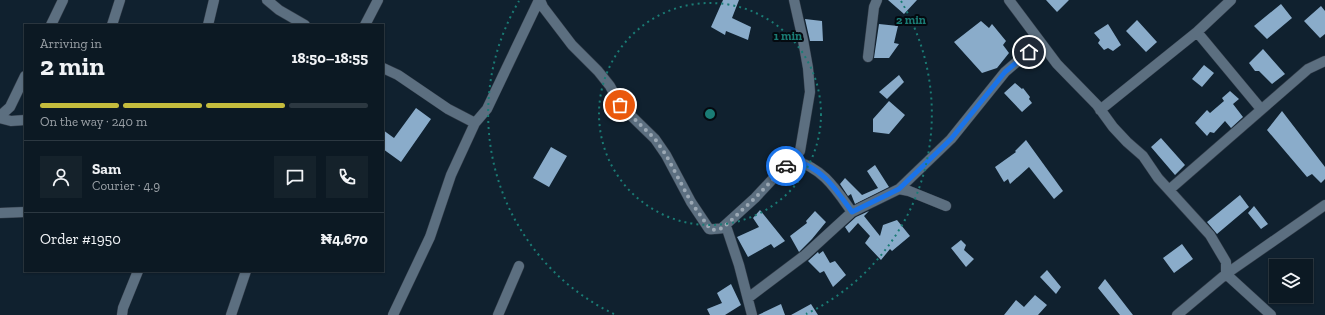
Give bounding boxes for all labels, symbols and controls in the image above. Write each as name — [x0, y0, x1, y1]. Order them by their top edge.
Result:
text: 2 min — [896, 13, 926, 27]
text: 1 min — [774, 29, 802, 43]
pin — [1012, 35, 1046, 69]
text: Arriving in — [40, 36, 102, 51]
icon: home — [1018, 41, 1040, 63]
text: 18:50–18:55 — [291, 49, 368, 67]
text: 2 min — [40, 50, 105, 82]
pin — [603, 88, 637, 122]
icon: bag — [609, 94, 631, 116]
centre of rings — [703, 107, 717, 121]
text: On the way · 240 m — [40, 114, 147, 129]
courier — [766, 146, 806, 186]
icon: car — [775, 155, 797, 177]
button: person — [40, 156, 82, 198]
button: chat — [274, 156, 316, 198]
button: phone — [326, 156, 368, 198]
text: Sam — [92, 160, 121, 178]
text: Courier · 4.9 — [92, 178, 160, 193]
text: Order #1950 — [40, 230, 121, 248]
text: ₦4,670 — [320, 230, 368, 248]
map controls — [1269, 259, 1313, 303]
button: layers — [1269, 259, 1313, 303]

